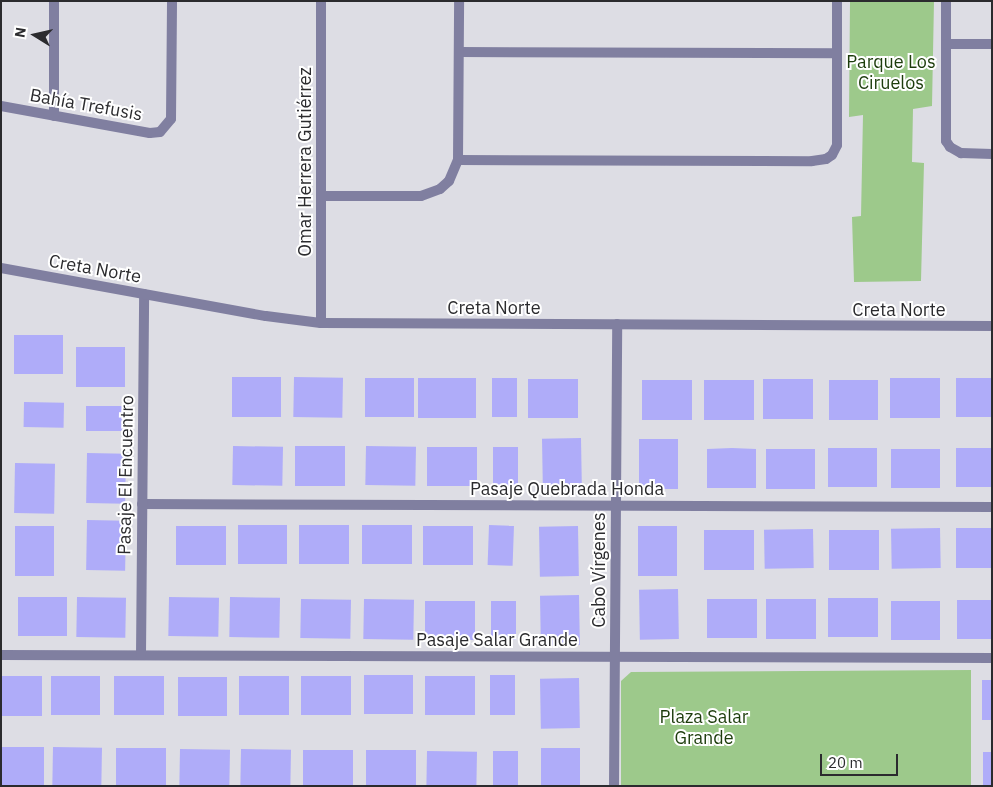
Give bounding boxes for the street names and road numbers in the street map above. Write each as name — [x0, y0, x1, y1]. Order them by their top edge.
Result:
street label: Omar Herrera Gutiérrez — [294, 67, 316, 257]
street label: Bahía Trefusis — [28, 84, 144, 126]
street label: Creta Norte — [47, 250, 143, 288]
street label: Creta Norte — [447, 297, 541, 319]
street label: Creta Norte — [852, 299, 946, 321]
street label: Pasaje El Encuentro — [114, 395, 138, 555]
street label: Pasaje Quebrada Honda — [470, 478, 664, 500]
street label: Cabo Vírgenes — [588, 512, 610, 628]
street label: Pasaje Salar Grande — [416, 629, 578, 651]

